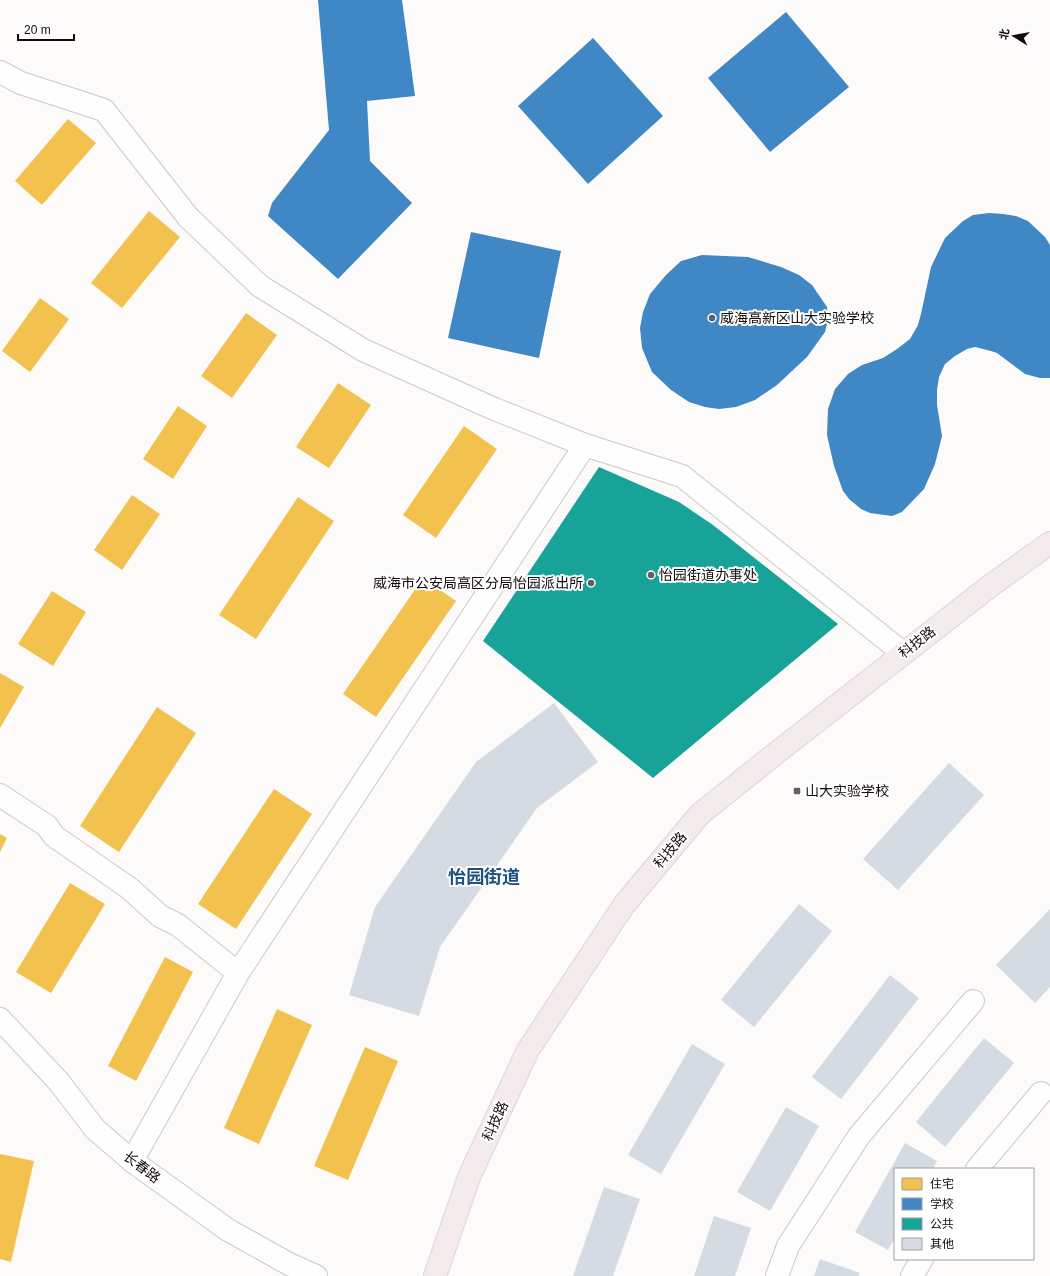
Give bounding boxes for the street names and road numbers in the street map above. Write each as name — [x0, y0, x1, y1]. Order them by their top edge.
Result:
street label: 科技路 — [896, 623, 938, 661]
street label: 科技路 — [650, 829, 690, 871]
street label: 科技路 — [479, 1099, 511, 1143]
street label: 长春路 — [120, 1148, 164, 1186]

